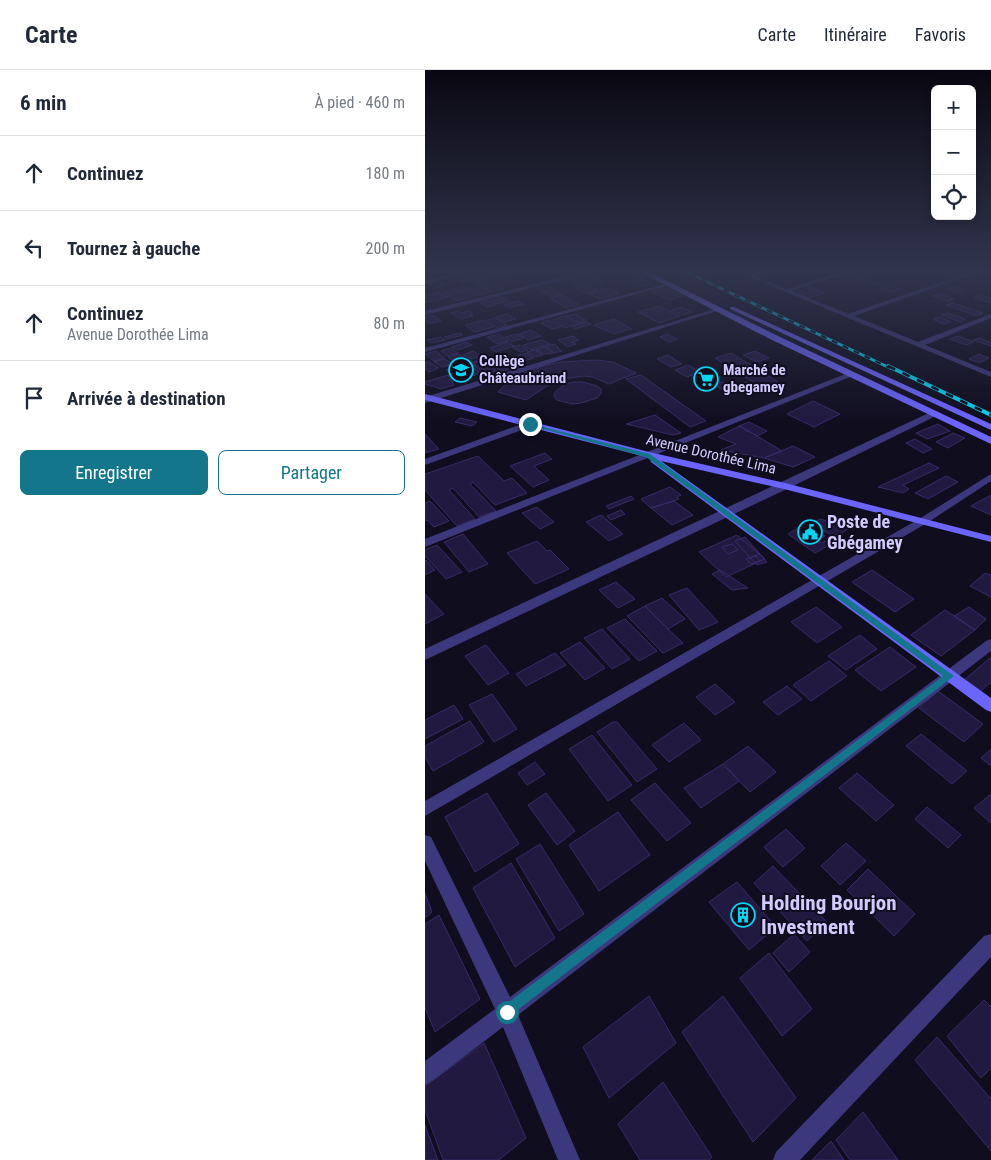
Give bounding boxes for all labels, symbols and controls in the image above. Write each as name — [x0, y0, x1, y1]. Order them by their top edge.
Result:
text: Carte — [25, 21, 77, 49]
text: Carte — [757, 24, 796, 45]
text: Itinéraire — [824, 24, 887, 45]
text: Favoris — [915, 24, 966, 45]
map controls — [931, 85, 976, 220]
button: + — [931, 85, 976, 130]
text: 6 min — [20, 91, 67, 115]
text: À pied · 460 m — [314, 93, 405, 112]
button: − — [931, 130, 976, 175]
icon: ahead — [20, 159, 48, 187]
text: Continuez — [67, 162, 144, 185]
text: 180 m — [366, 164, 405, 183]
button: locate — [931, 175, 976, 220]
icon: left — [20, 234, 48, 262]
text: Tournez à gauche — [67, 237, 200, 260]
text: 200 m — [366, 239, 405, 258]
text: Continuez — [67, 302, 144, 325]
icon: ahead — [20, 309, 48, 337]
text: 80 m — [373, 314, 405, 333]
text: Avenue Dorothée Lima — [67, 325, 209, 344]
place label: Collège Châteaubriand — [479, 352, 566, 387]
school or university icon: Collège Châteaubriand — [448, 357, 474, 383]
place label: Marché de gbegamey — [723, 361, 786, 396]
supermarket icon: Marché de gbegamey — [693, 366, 719, 392]
icon: arrive — [20, 384, 48, 412]
text: Arrivée à destination — [67, 387, 226, 410]
route end — [519, 413, 542, 436]
street label: Avenue Dorothée Lima — [644, 430, 778, 478]
button: Enregistrer — [20, 450, 208, 495]
button: Partager — [218, 450, 405, 495]
place label: Poste de Gbégamey — [827, 511, 902, 553]
public building icon: Poste de Gbégamey — [797, 519, 823, 545]
place label: Holding Bourjon Investment — [761, 891, 897, 939]
building icon: Holding Bourjon Investment — [730, 902, 756, 928]
route start — [496, 1001, 519, 1024]

